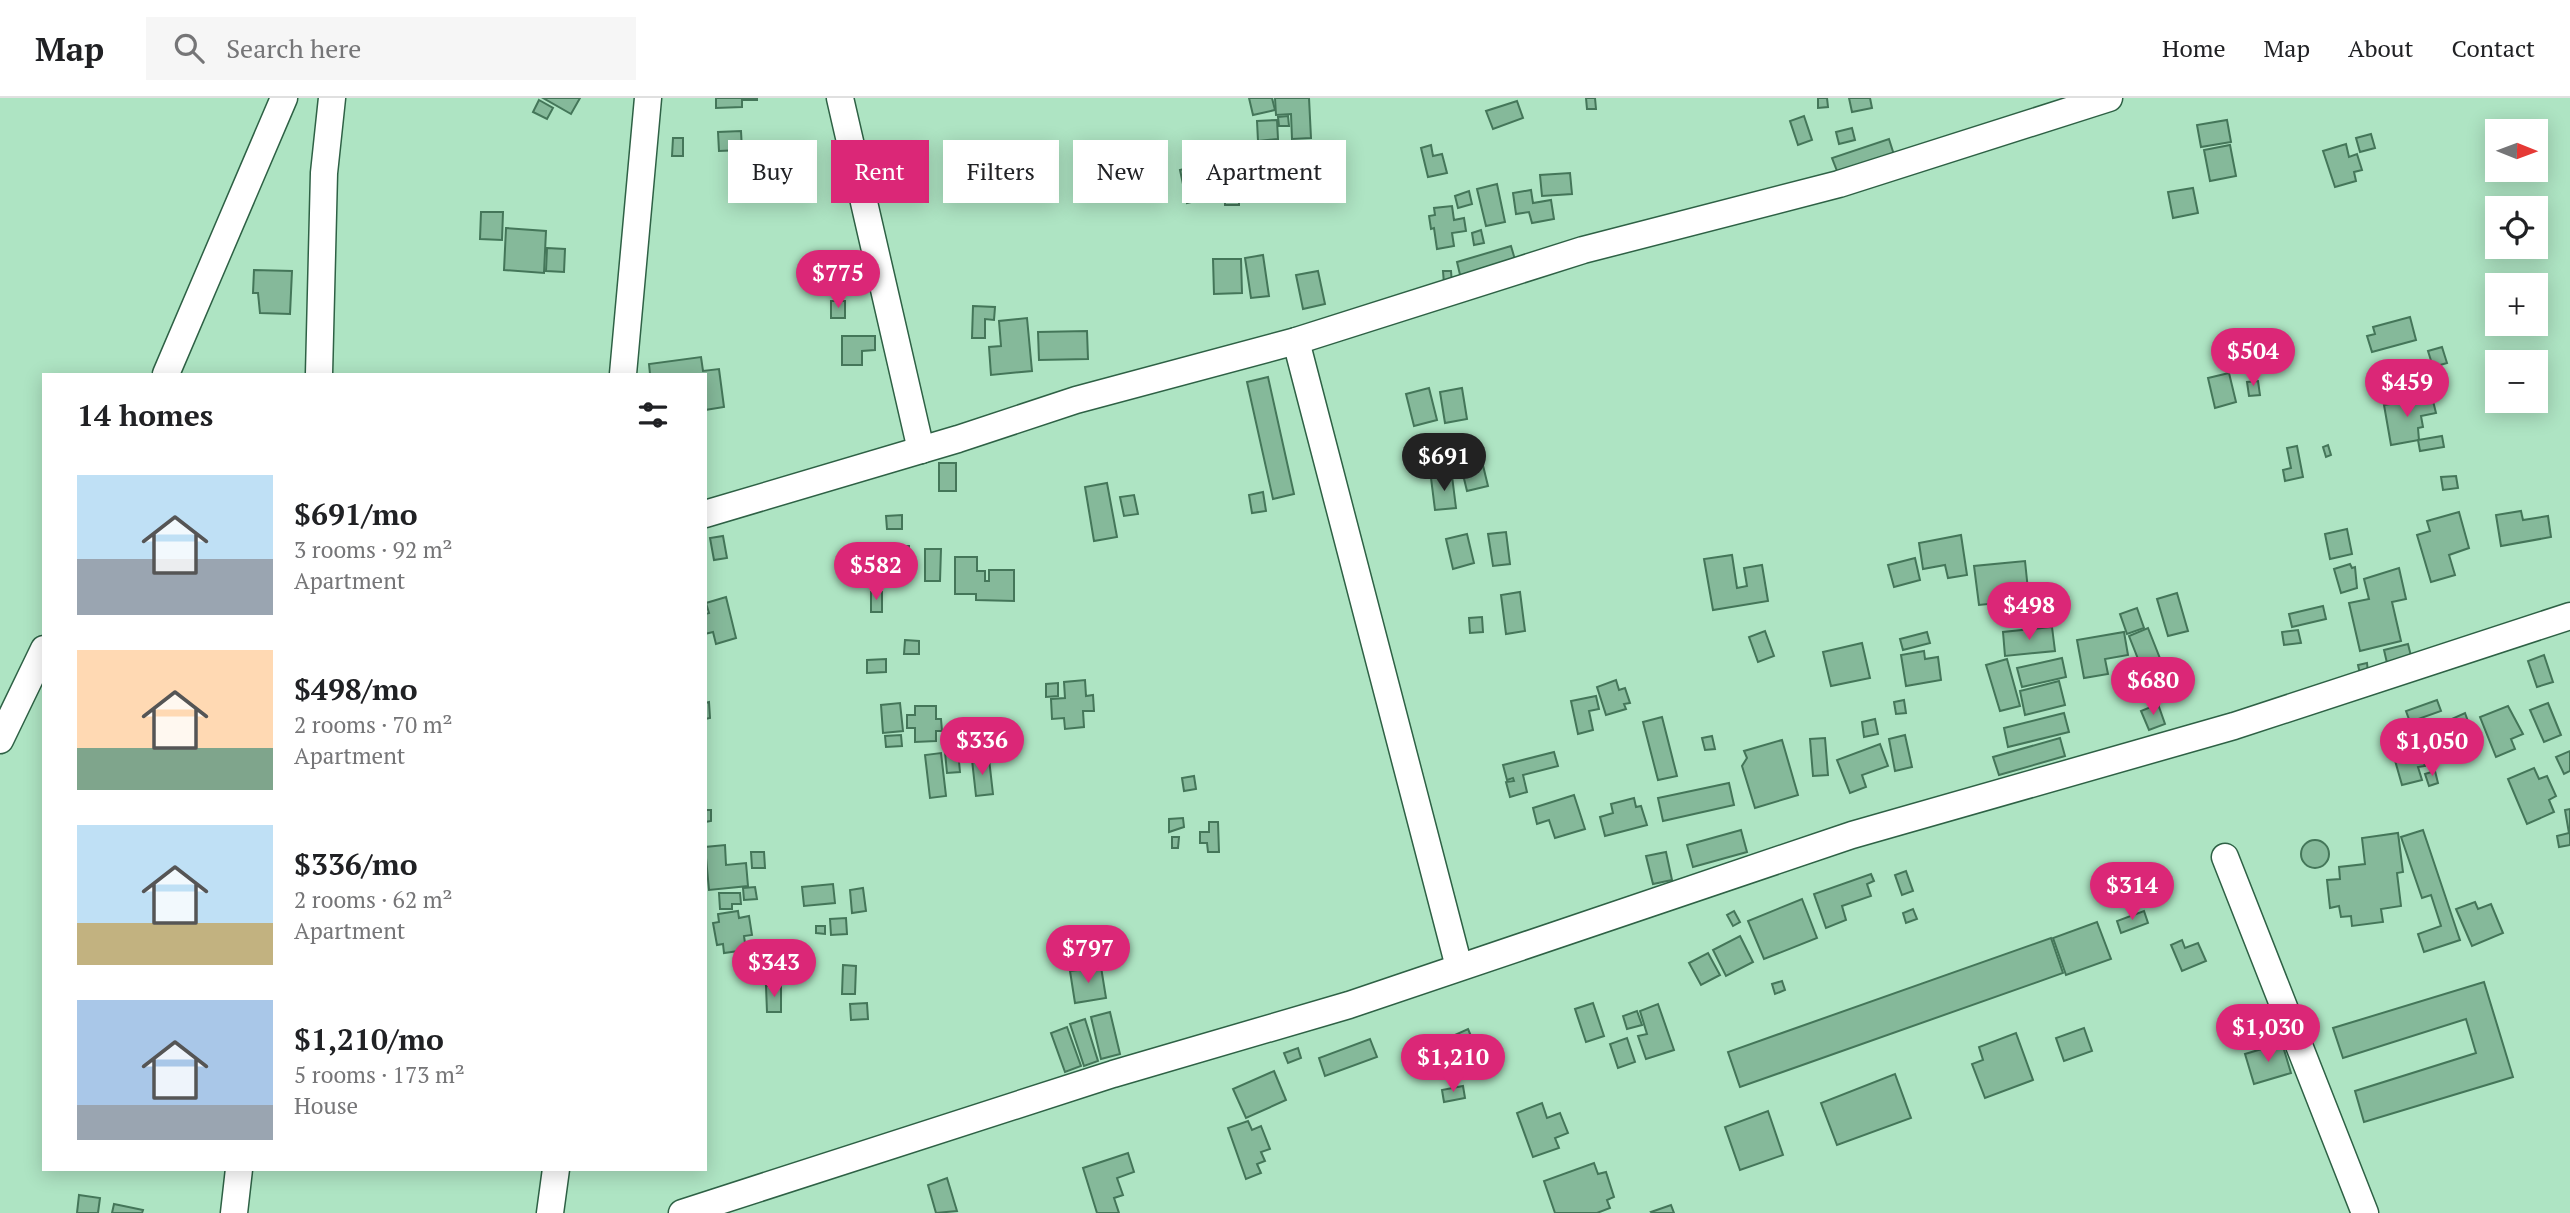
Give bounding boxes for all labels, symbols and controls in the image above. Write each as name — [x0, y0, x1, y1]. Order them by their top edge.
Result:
search box — [146, 17, 636, 80]
text: Map — [35, 27, 104, 70]
icon: search — [170, 29, 208, 67]
text: Search here — [226, 31, 361, 65]
text: Home — [2162, 32, 2226, 64]
text: Map — [2264, 32, 2310, 64]
text: About — [2348, 32, 2414, 64]
text: Contact — [2452, 32, 2535, 64]
north arrow — [2485, 119, 2548, 182]
map controls — [2485, 119, 2548, 413]
chip: Buy — [728, 140, 817, 203]
chip: Rent — [831, 140, 929, 203]
chip: Filters — [943, 140, 1059, 203]
chip: New — [1073, 140, 1168, 203]
chip: Apartment — [1182, 140, 1346, 203]
button: locate — [2485, 196, 2548, 259]
pin: $775 — [797, 250, 879, 310]
text: $775 — [812, 257, 864, 288]
button: + — [2485, 273, 2548, 336]
pin: $504 — [2212, 328, 2294, 388]
text: $504 — [2227, 335, 2279, 366]
button: − — [2485, 350, 2548, 413]
pin: $459 — [2366, 360, 2448, 419]
text: $459 — [2381, 366, 2433, 397]
text: 14 homes — [77, 395, 213, 435]
icon: filters — [634, 396, 672, 434]
pin: $691 — [1403, 434, 1485, 493]
text: $691 — [1418, 440, 1470, 471]
text: $691/mo — [294, 494, 418, 534]
icon: home — [133, 503, 217, 587]
text: 3 rooms · 92 m² — [294, 534, 453, 565]
pin: $582 — [835, 542, 917, 602]
text: $582 — [850, 549, 902, 580]
text: Apartment — [294, 565, 405, 596]
pin: $498 — [1988, 582, 2070, 642]
text: $498 — [2003, 589, 2055, 620]
pin: $680 — [2112, 658, 2194, 717]
text: $680 — [2127, 664, 2179, 695]
text: $498/mo — [294, 669, 418, 709]
icon: home — [133, 678, 217, 762]
text: 2 rooms · 70 m² — [294, 709, 453, 740]
pin: $336 — [941, 718, 1023, 777]
pin: $1,050 — [2375, 718, 2489, 778]
text: $336 — [956, 724, 1008, 755]
text: $1,050 — [2396, 725, 2468, 756]
text: Apartment — [294, 740, 405, 771]
text: $336/mo — [294, 844, 418, 884]
icon: home — [133, 853, 217, 937]
pin: $314 — [2091, 862, 2173, 922]
text: $314 — [2106, 869, 2158, 900]
text: 2 rooms · 62 m² — [294, 884, 453, 915]
text: Apartment — [294, 915, 405, 946]
pin: $797 — [1047, 926, 1129, 985]
text: $797 — [1062, 932, 1114, 963]
pin: $343 — [733, 940, 815, 999]
text: $343 — [748, 946, 800, 977]
pin: $1,030 — [2211, 1004, 2325, 1064]
text: $1,030 — [2232, 1011, 2304, 1042]
text: $1,210/mo — [294, 1019, 444, 1059]
icon: home — [133, 1028, 217, 1112]
pin: $1,210 — [1396, 1034, 1510, 1094]
text: $1,210 — [1417, 1041, 1489, 1072]
text: 5 rooms · 173 m² — [294, 1059, 465, 1090]
text: House — [294, 1090, 358, 1121]

